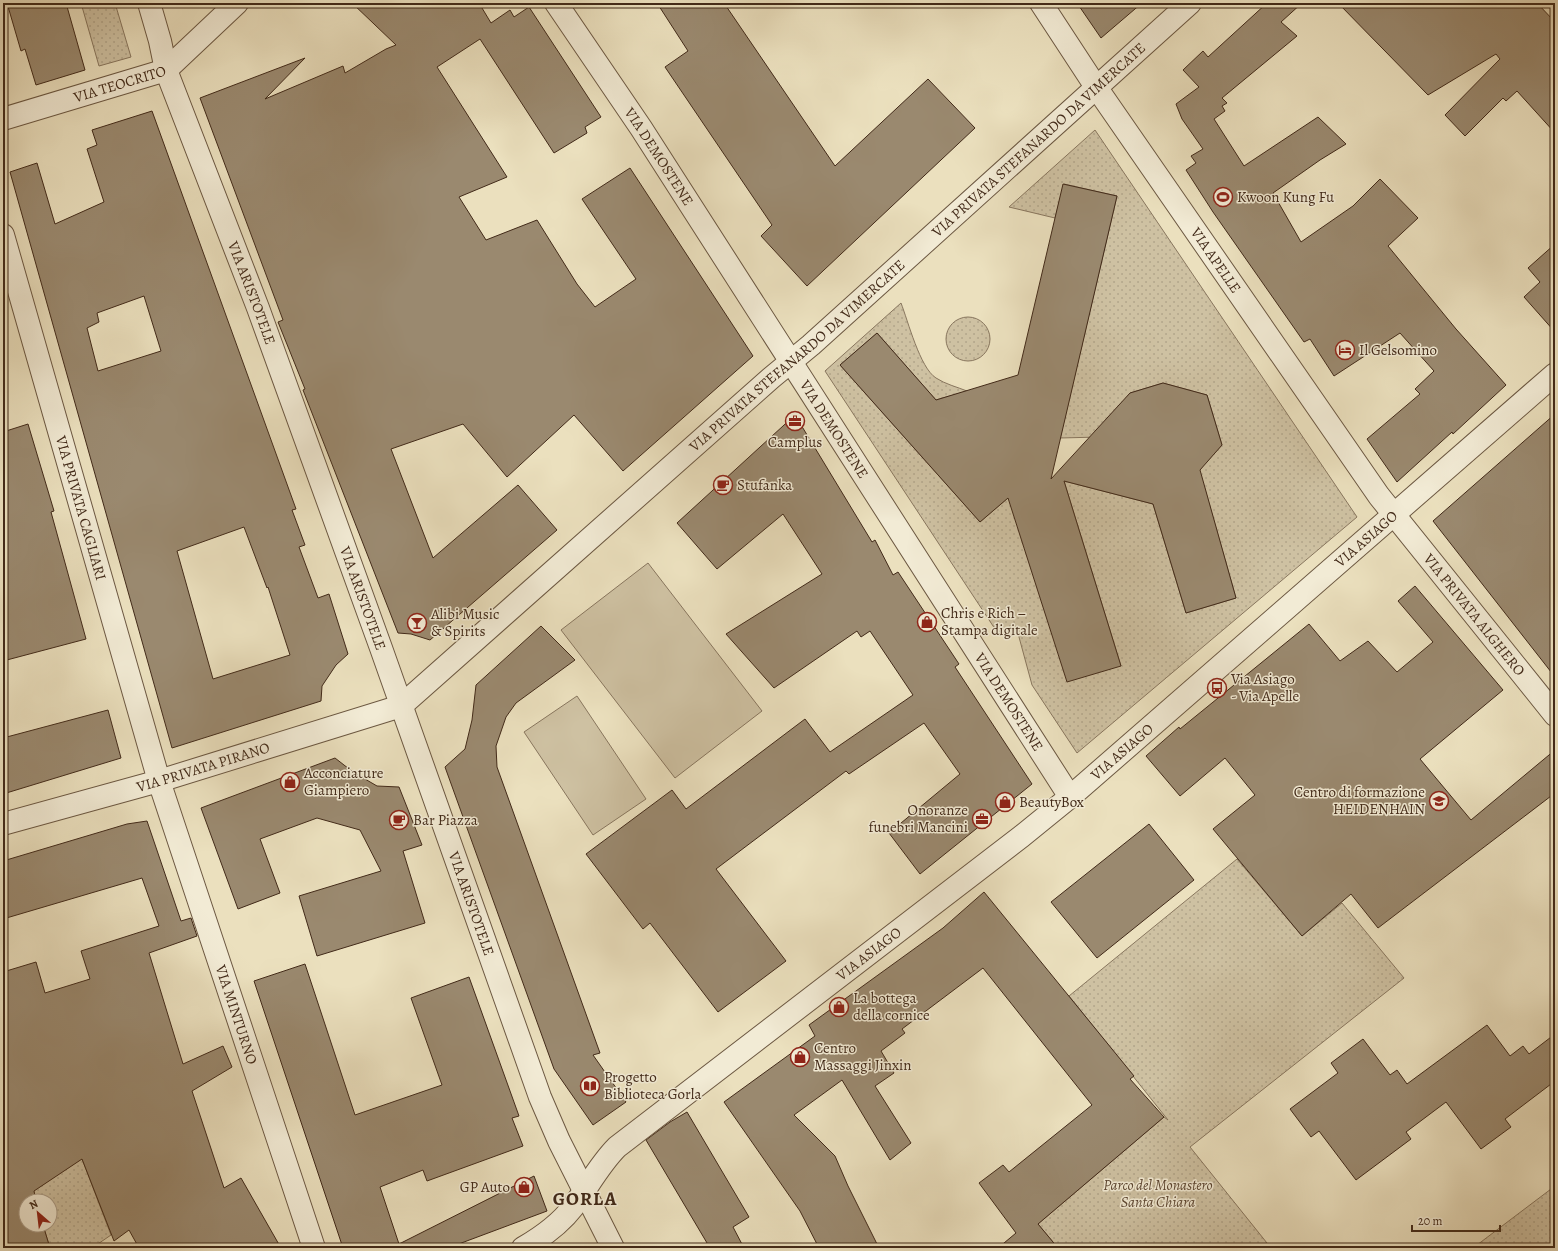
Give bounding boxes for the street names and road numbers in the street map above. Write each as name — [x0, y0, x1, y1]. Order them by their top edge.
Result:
street label: VIA PRIVATA STEFANARDO DA VIMERCATE — [927, 38, 1150, 242]
street label: VIA TEOCRITO — [70, 61, 168, 107]
street label: VIA DEMOSTENE — [619, 103, 698, 210]
street label: VIA APELLE — [1186, 223, 1246, 297]
street label: VIA ARISTOTELE — [223, 237, 280, 347]
street label: VIA PRIVATA STEFANARDO DA VIMERCATE — [684, 255, 909, 457]
street label: VIA DEMOSTENE — [795, 375, 873, 482]
street label: VIA PRIVATA CAGLIARI — [51, 432, 111, 583]
street label: VIA ASIAGO — [1330, 506, 1402, 572]
street label: VIA ARISTOTELE — [335, 543, 391, 653]
street label: VIA PRIVATA ALGHERO — [1418, 549, 1530, 680]
street label: VIA DEMOSTENE — [970, 648, 1048, 755]
street label: VIA ASIAGO — [1086, 719, 1158, 785]
street label: VIA PRIVATA PIRANO — [133, 737, 272, 797]
street label: VIA ARISTOTELE — [444, 848, 499, 958]
street label: VIA ASIAGO — [831, 922, 905, 986]
street label: VIA MINTURNO — [210, 961, 262, 1067]

